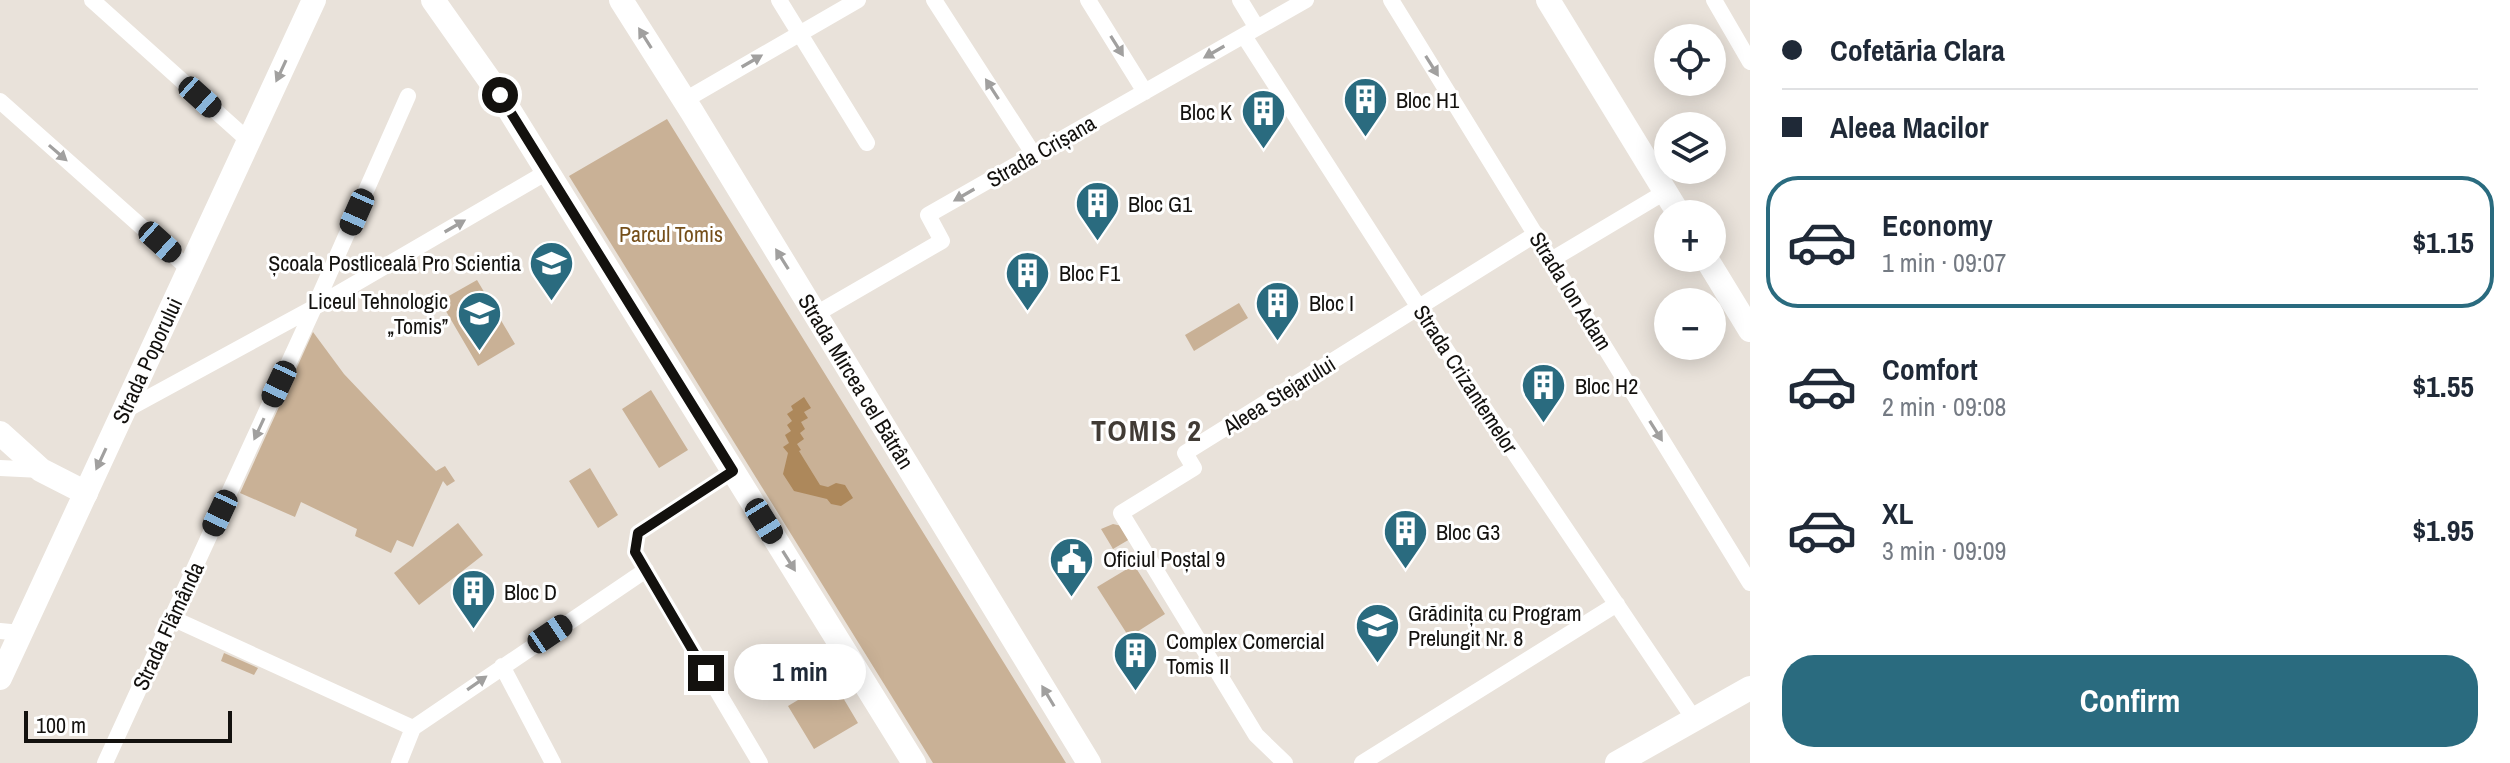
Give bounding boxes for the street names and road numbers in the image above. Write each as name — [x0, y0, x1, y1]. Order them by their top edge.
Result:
street label: Strada Crișana — [981, 108, 1101, 194]
street label: Strada Ion Adam — [1523, 226, 1619, 356]
street label: Strada Mircea cel Bătrân — [791, 288, 921, 474]
street label: Strada Poporului — [105, 293, 189, 428]
street label: Strada Crizantemelor — [1407, 299, 1525, 459]
street label: Aleea Stejarului — [1216, 349, 1341, 442]
street label: Strada Flămânda — [125, 557, 211, 695]

